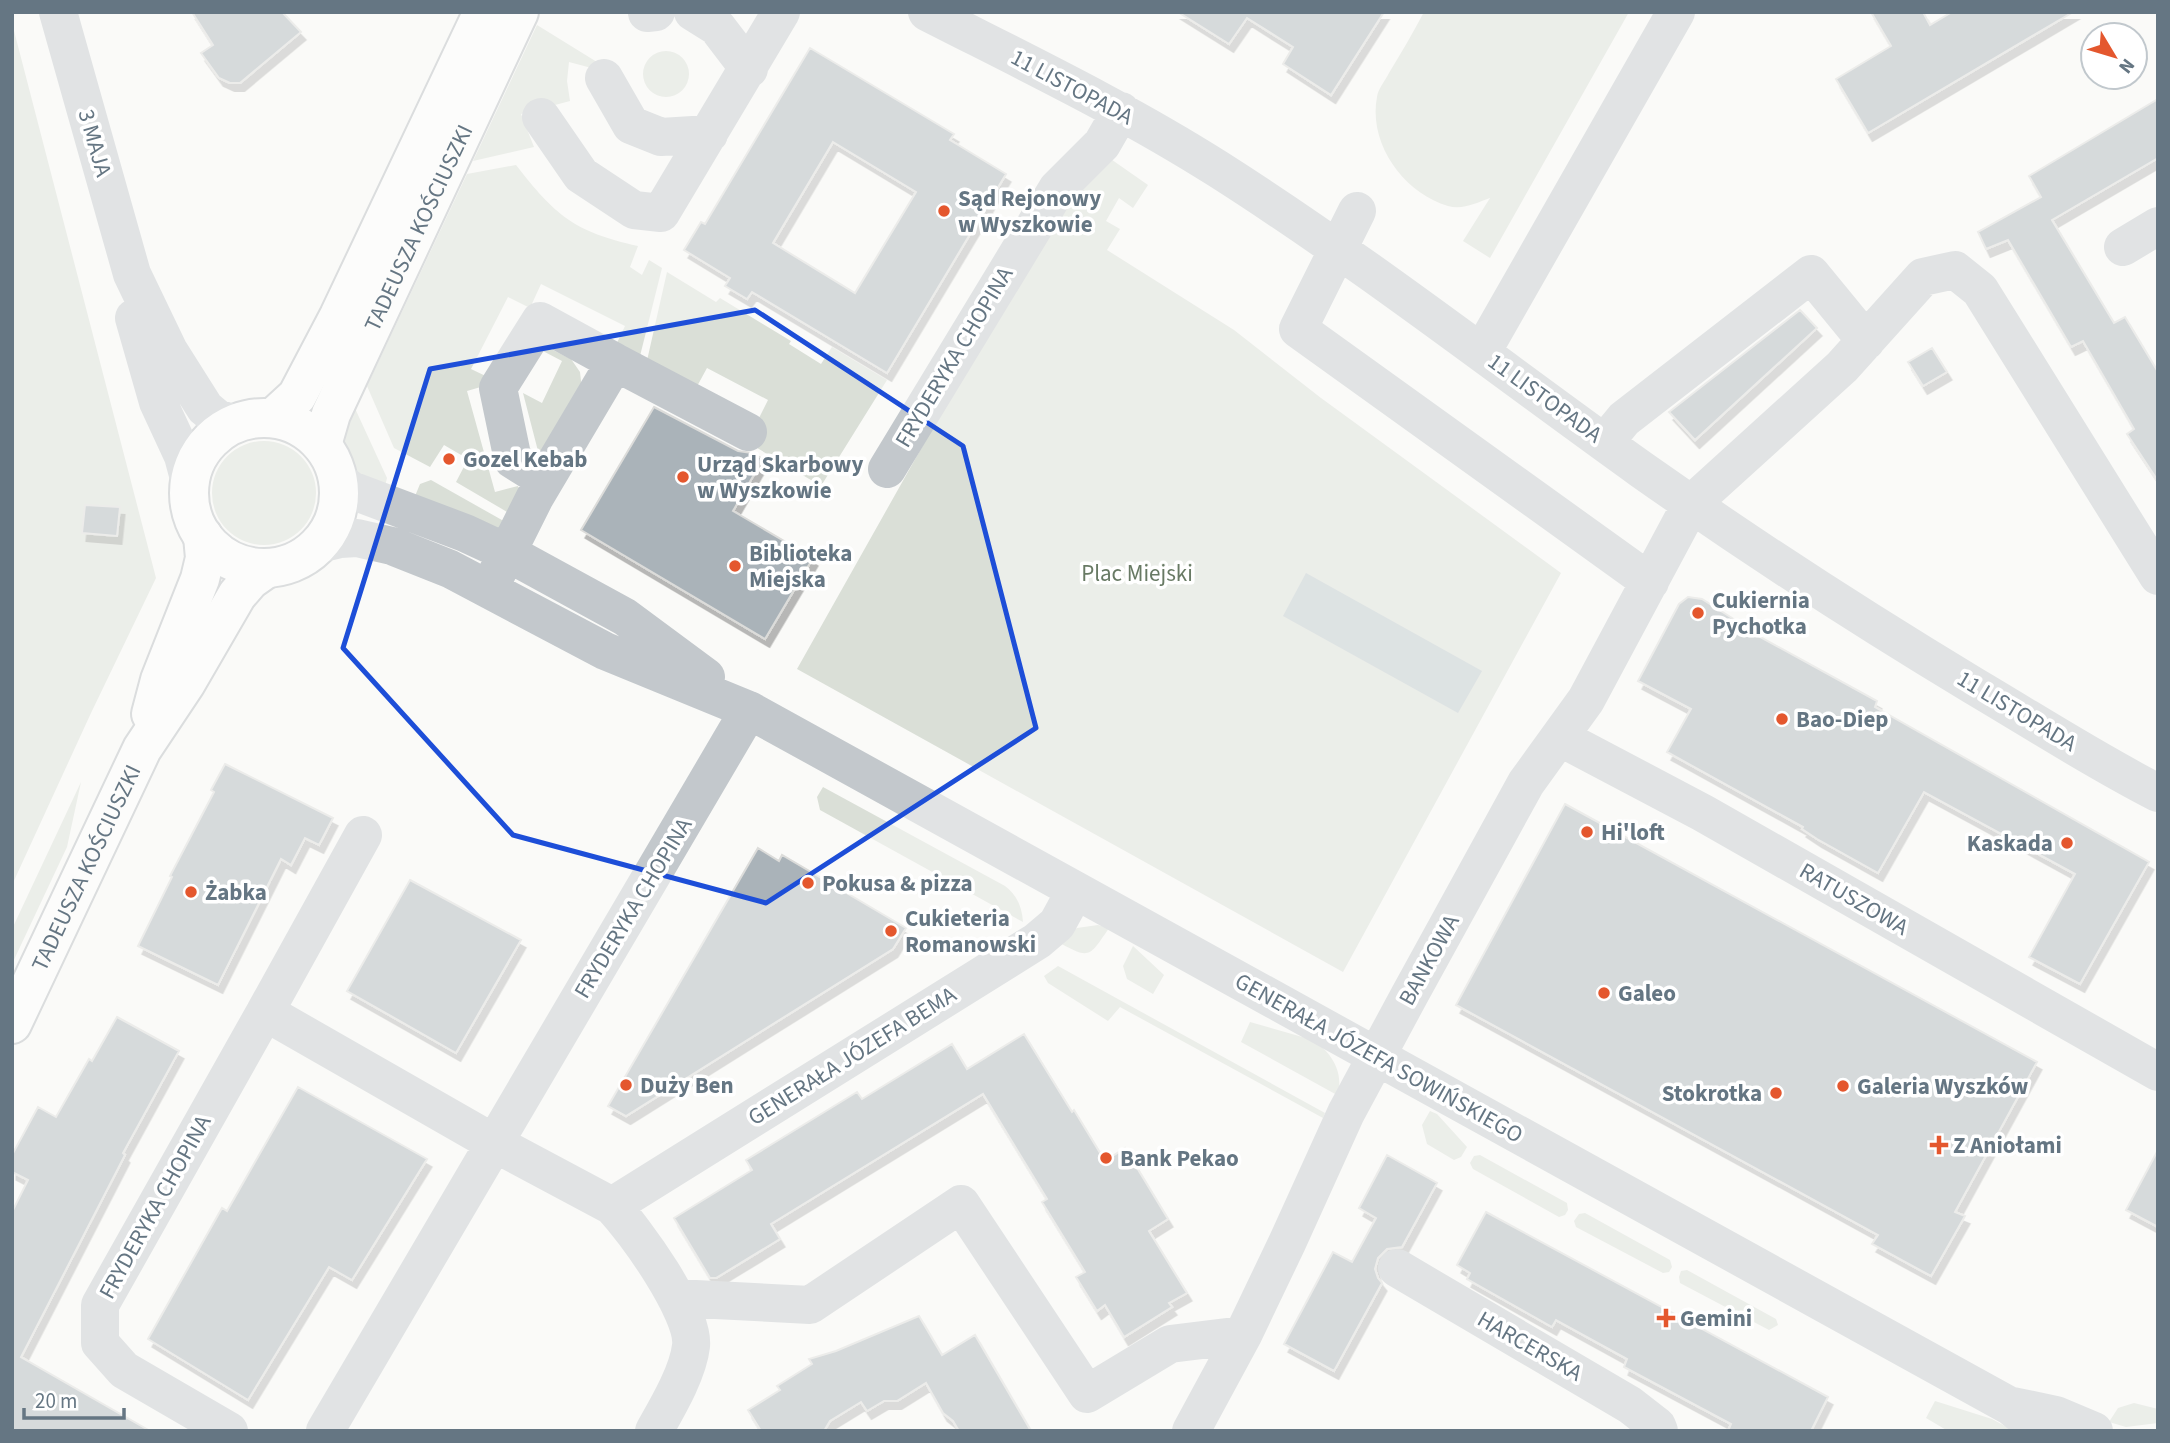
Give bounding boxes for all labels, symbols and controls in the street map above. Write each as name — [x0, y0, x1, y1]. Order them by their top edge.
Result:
north arrow — [2079, 21, 2149, 91]
street label: 11 LISTOPADA — [1005, 41, 1140, 133]
text: N — [2112, 52, 2141, 79]
street label: 3 MAJA — [70, 105, 120, 181]
street label: TADEUSZA KOŚCIUSZKI — [356, 119, 481, 336]
place label: Sąd Rejonowy w Wyszkowie — [958, 182, 1101, 241]
marker: Sąd Rejonowy w Wyszkowie — [936, 203, 952, 219]
street label: FRYDERYKA CHOPINA — [887, 260, 1021, 454]
street label: 11 LISTOPADA — [1481, 345, 1609, 451]
place label: Gozel Kebab — [463, 443, 587, 476]
place label: Urząd Skarbowy w Wyszkowie — [697, 448, 863, 507]
marker: Gozel Kebab — [441, 451, 457, 467]
marker: Urząd Skarbowy w Wyszkowie — [675, 469, 691, 485]
place label: Biblioteka Miejska — [749, 537, 852, 596]
park label: Plac Miejski — [1081, 557, 1193, 590]
marker: Biblioteka Miejska — [727, 558, 743, 574]
place label: Cukiernia Pychotka — [1712, 584, 1810, 643]
marker: Cukiernia Pychotka — [1690, 605, 1706, 621]
street label: 11 LISTOPADA — [1951, 662, 2084, 760]
place label: Bao-Diep — [1796, 703, 1889, 736]
marker: Bao-Diep — [1774, 711, 1790, 727]
street label: TADEUSZA KOŚCIUSZKI — [23, 759, 149, 976]
street label: FRYDERYKA CHOPINA — [566, 811, 700, 1005]
place label: Hi'loft — [1601, 816, 1665, 849]
marker: Hi'loft — [1579, 824, 1595, 840]
place label: Kaskada — [1967, 827, 2053, 860]
marker: Kaskada — [2059, 835, 2075, 851]
street label: RATUSZOWA — [1793, 854, 1915, 944]
place label: Pokusa & pizza — [822, 867, 973, 900]
marker: Pokusa & pizza — [800, 875, 816, 891]
place label: Żabka — [205, 876, 267, 909]
marker: Żabka — [183, 884, 199, 900]
place label: Cukieteria Romanowski — [905, 902, 1036, 961]
street label: BANKOWA — [1390, 908, 1468, 1011]
marker: Cukieteria Romanowski — [883, 923, 899, 939]
street label: GENERAŁA JÓZEFA SOWIŃSKIEGO — [1229, 965, 1529, 1151]
place label: Galeo — [1618, 977, 1676, 1010]
street label: GENERAŁA JÓZEFA BEMA — [741, 978, 963, 1134]
marker: Galeo — [1596, 985, 1612, 1001]
place label: Duży Ben — [640, 1069, 734, 1102]
place label: Galeria Wyszków — [1857, 1070, 2028, 1103]
marker: Duży Ben — [618, 1077, 634, 1093]
place label: Stokrotka — [1662, 1077, 1762, 1110]
marker: Galeria Wyszków — [1835, 1078, 1851, 1094]
marker: Stokrotka — [1768, 1085, 1784, 1101]
street label: FRYDERYKA CHOPINA — [91, 1109, 220, 1305]
place label: Z Aniołami — [1953, 1129, 2062, 1162]
marker: Z Aniołami — [1931, 1137, 1947, 1153]
place label: Bank Pekao — [1120, 1142, 1239, 1175]
marker: Bank Pekao — [1098, 1150, 1114, 1166]
place label: Gemini — [1680, 1302, 1752, 1335]
street label: HARCERSKA — [1471, 1303, 1589, 1390]
marker: Gemini — [1658, 1310, 1674, 1326]
scale bar — [24, 1376, 124, 1420]
text: 20 m — [35, 1386, 77, 1416]

